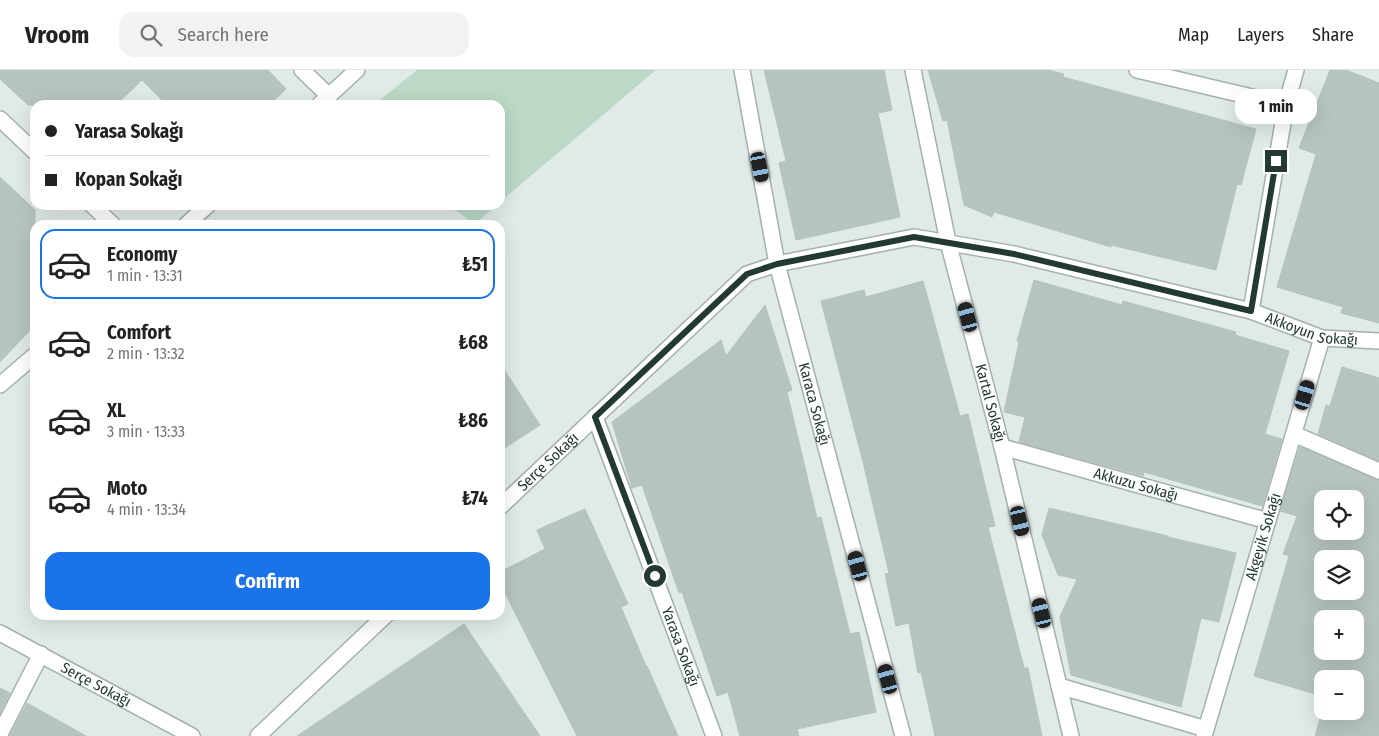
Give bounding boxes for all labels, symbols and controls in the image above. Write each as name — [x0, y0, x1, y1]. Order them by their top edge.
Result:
search box — [119, 12, 469, 57]
text: Vroom — [25, 21, 89, 49]
icon: search — [137, 21, 165, 49]
text: Search here — [177, 23, 269, 46]
text: Map — [1178, 24, 1209, 46]
text: Layers — [1237, 24, 1284, 46]
text: Share — [1312, 24, 1354, 46]
callout: 1 min — [1235, 88, 1317, 124]
text: 1 min — [1259, 97, 1293, 116]
text: Yarasa Sokağı — [75, 120, 184, 143]
route end — [1265, 150, 1287, 172]
car — [749, 151, 770, 183]
text: Kopan Sokağı — [75, 168, 182, 191]
icon: car — [47, 242, 92, 287]
text: Economy — [107, 243, 177, 266]
text: ₺51 — [462, 253, 488, 276]
text: 1 min · 13:31 — [107, 266, 183, 285]
car — [956, 301, 979, 333]
street label: Akkoyun Sokağı — [1263, 308, 1358, 349]
icon: car — [47, 320, 92, 365]
text: Comfort — [107, 321, 171, 344]
text: ₺68 — [458, 331, 488, 354]
text: 2 min · 13:32 — [107, 344, 185, 363]
street label: Karaca Sokağı — [795, 361, 834, 447]
street label: Kartal Sokağı — [971, 362, 1009, 444]
car — [1293, 378, 1316, 412]
icon: car — [47, 398, 92, 443]
text: XL — [107, 399, 126, 422]
text: ₺86 — [458, 409, 488, 432]
text: 3 min · 13:33 — [107, 422, 185, 441]
street label: Serçe Sokağı — [514, 429, 582, 495]
street label: Akkuzu Sokağı — [1092, 464, 1180, 505]
icon: car — [47, 476, 92, 521]
text: Moto — [107, 477, 147, 500]
text: ₺74 — [462, 487, 488, 510]
map controls — [1314, 490, 1364, 720]
button: locate — [1314, 490, 1364, 540]
street label: Akgeyik Sokağı — [1242, 491, 1285, 582]
text: 4 min · 13:34 — [107, 500, 186, 519]
car — [1009, 505, 1030, 537]
car — [846, 550, 869, 582]
button: layers — [1314, 550, 1364, 600]
button: Confirm — [45, 552, 490, 610]
route start — [644, 565, 666, 587]
car — [1031, 597, 1052, 629]
street label: Yarasa Sokağı — [658, 604, 704, 689]
button: + — [1314, 610, 1364, 660]
street label: Serçe Sokağı — [58, 658, 134, 711]
car — [876, 663, 899, 695]
button: − — [1314, 670, 1364, 720]

